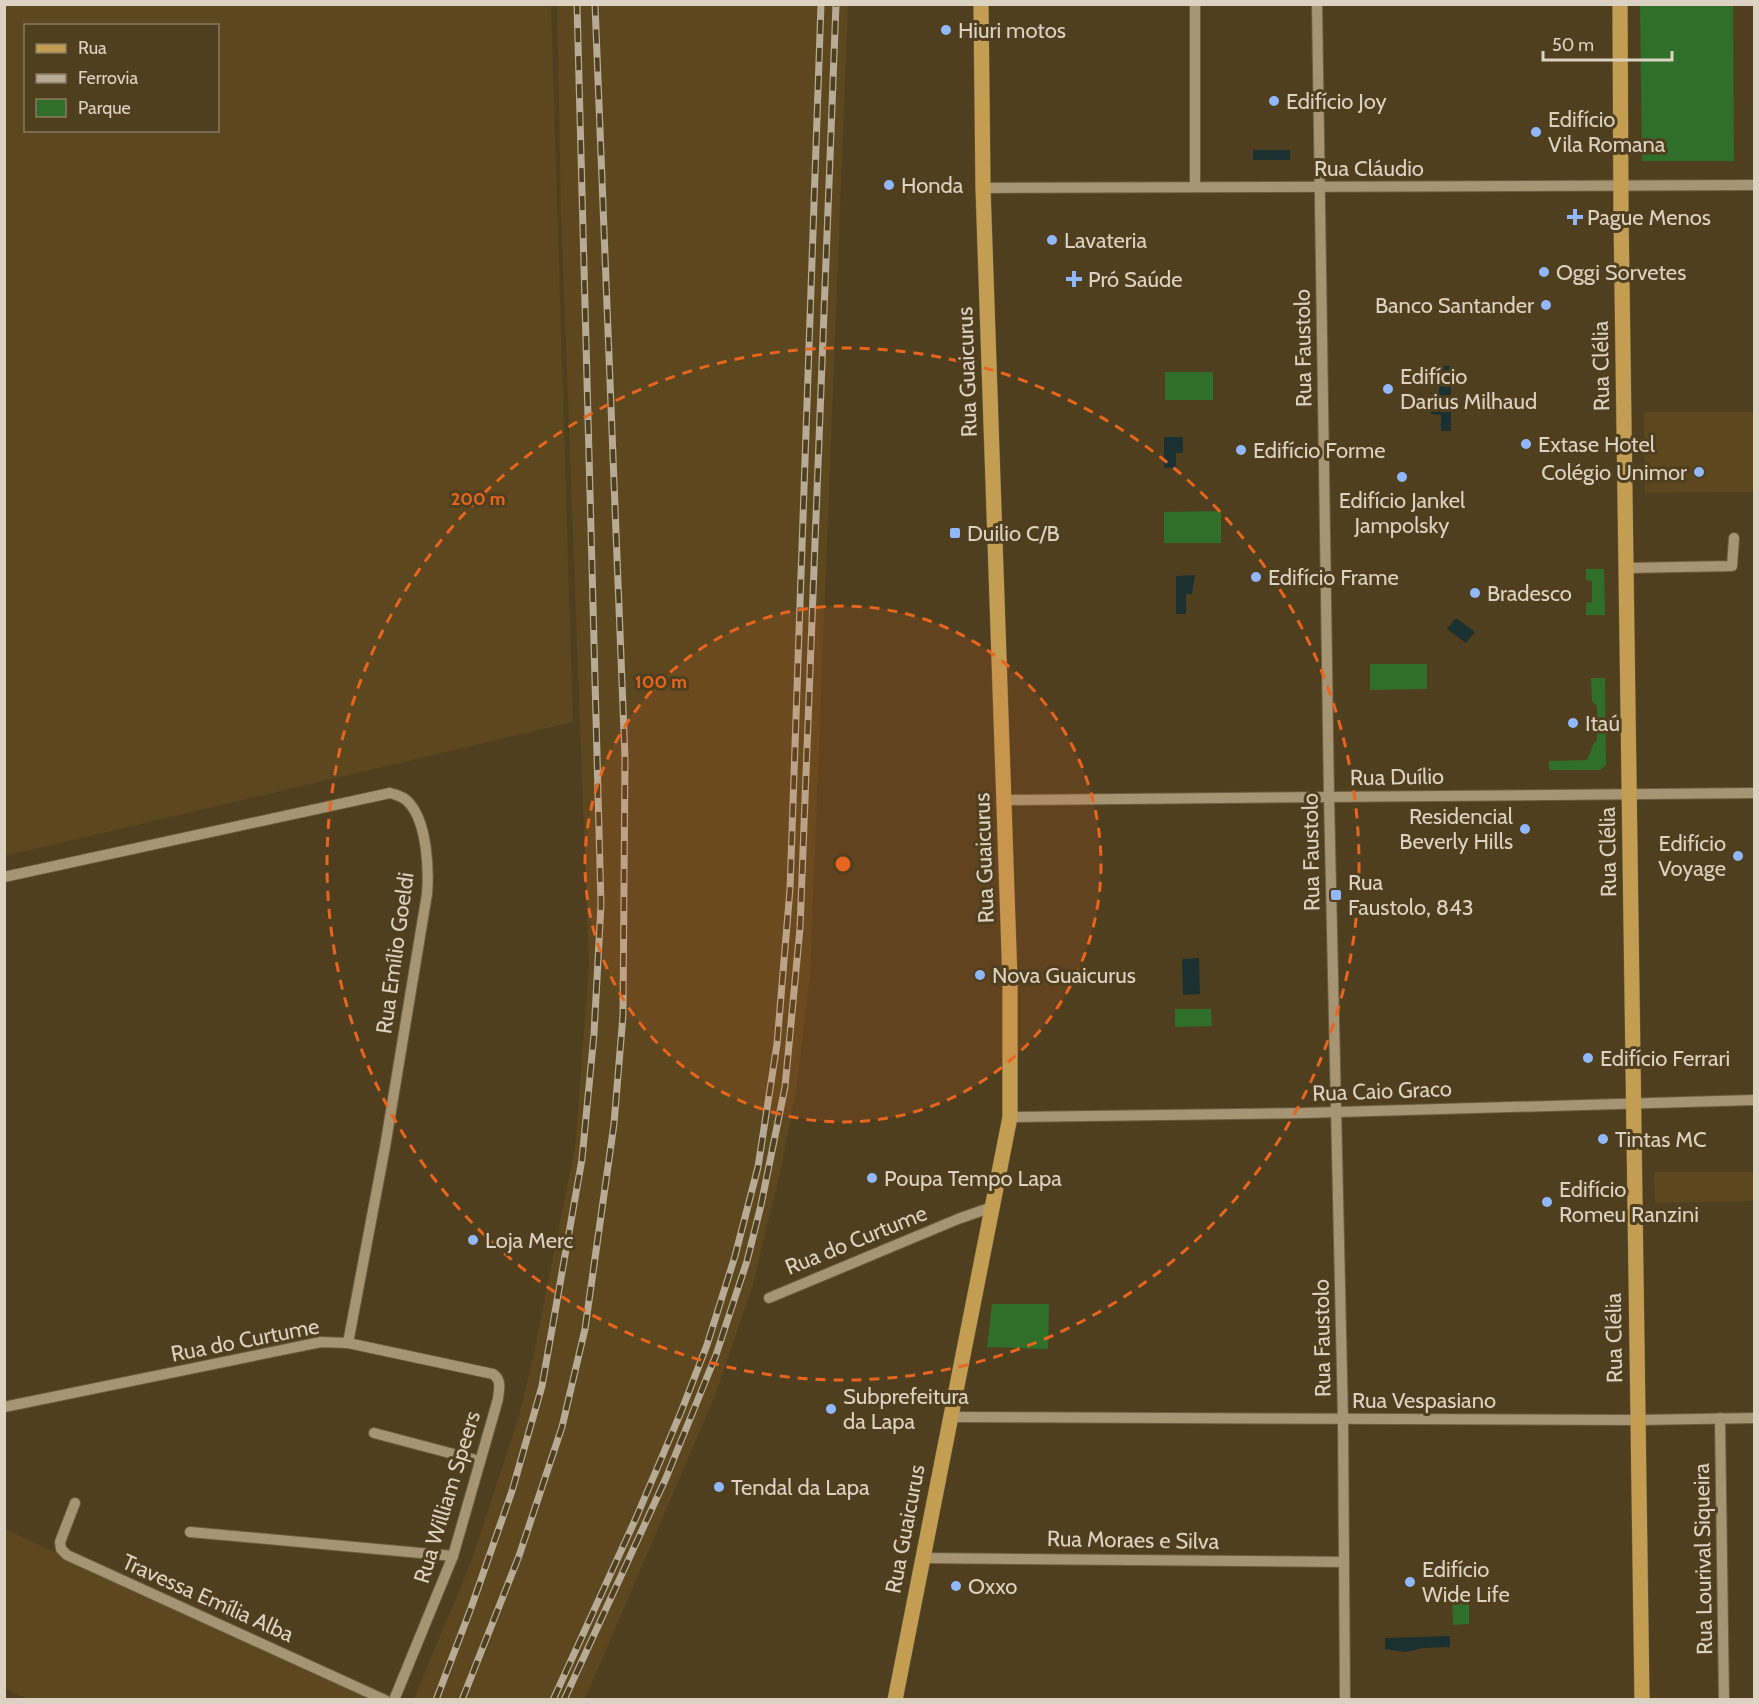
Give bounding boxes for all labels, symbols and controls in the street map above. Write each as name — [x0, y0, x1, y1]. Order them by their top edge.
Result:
place label: Hiuri motos — [958, 17, 1066, 44]
marker: Hiuri motos — [939, 23, 953, 37]
legend — [24, 24, 219, 132]
scale bar — [1543, 24, 1672, 62]
text: 50 m — [1552, 34, 1594, 56]
text: Rua — [78, 37, 107, 59]
text: Ferrovia — [78, 67, 138, 89]
place label: Edifício Joy — [1286, 88, 1387, 115]
marker: Edifício Joy — [1267, 94, 1281, 108]
text: Parque — [78, 97, 131, 119]
place label: Edifício Vila Romana — [1548, 106, 1666, 158]
marker: Edifício Vila Romana — [1529, 125, 1543, 139]
street label: Rua Cláudio — [1314, 155, 1424, 182]
place label: Honda — [901, 172, 964, 199]
marker: Honda — [882, 178, 896, 192]
place label: Pague Menos — [1587, 204, 1711, 231]
marker: Pague Menos — [1568, 210, 1582, 224]
place label: Lavateria — [1064, 227, 1147, 254]
marker: Lavateria — [1045, 233, 1059, 247]
place label: Oggi Sorvetes — [1556, 259, 1686, 286]
marker: Oggi Sorvetes — [1537, 265, 1551, 279]
place label: Pró Saúde — [1088, 266, 1183, 293]
marker: Pró Saúde — [1065, 270, 1083, 288]
street label: Rua Faustolo — [1288, 289, 1318, 407]
place label: Banco Santander — [1375, 292, 1534, 319]
marker: Banco Santander — [1539, 298, 1553, 312]
street label: Rua Guaicurus — [951, 306, 983, 438]
street label: Rua Clélia — [1587, 320, 1615, 411]
place label: Edifício Darius Milhaud — [1400, 363, 1537, 415]
marker: Edifício Darius Milhaud — [1381, 382, 1395, 396]
place label: Extase Hotel — [1538, 431, 1656, 458]
place label: Edifício Forme — [1253, 437, 1386, 464]
marker: Extase Hotel — [1519, 437, 1533, 451]
marker: Edifício Forme — [1234, 443, 1248, 457]
place label: Colégio Unimor — [1541, 459, 1687, 486]
marker: Colégio Unimor — [1692, 465, 1706, 479]
marker: Edifício Jankel Jampolsky — [1395, 470, 1409, 484]
place label: Edifício Jankel Jampolsky — [1339, 487, 1466, 539]
text: 200 m — [451, 488, 505, 510]
place label: Duilio C/B — [967, 520, 1060, 547]
marker: Duilio C/B — [948, 526, 962, 540]
place label: Edifício Frame — [1268, 564, 1399, 591]
marker: Edifício Frame — [1249, 570, 1263, 584]
place label: Bradesco — [1487, 580, 1572, 607]
marker: Bradesco — [1468, 586, 1482, 600]
text: 100 m — [635, 671, 687, 693]
place label: Itaú — [1585, 710, 1620, 737]
marker: Itaú — [1566, 716, 1580, 730]
street label: Rua Duílio — [1350, 763, 1444, 791]
street label: Rua Guaicurus — [968, 792, 1000, 924]
street label: Rua Faustolo — [1296, 793, 1326, 911]
place label: Residencial Beverly Hills — [1399, 803, 1514, 855]
street label: Rua Clélia — [1594, 806, 1622, 897]
marker: Residencial Beverly Hills — [1518, 822, 1532, 836]
place label: Edifício Voyage — [1658, 830, 1726, 882]
marker: Edifício Voyage — [1731, 849, 1745, 863]
centre of rings — [833, 854, 853, 874]
place label: Rua Faustolo, 843 — [1348, 869, 1474, 921]
street label: Rua Emílio Goeldi — [370, 870, 420, 1036]
marker: Rua Faustolo, 843 — [1329, 888, 1343, 902]
place label: Nova Guaicurus — [992, 962, 1136, 989]
marker: Nova Guaicurus — [973, 968, 987, 982]
place label: Edifício Ferrari — [1600, 1045, 1730, 1072]
marker: Edifício Ferrari — [1581, 1051, 1595, 1065]
street label: Rua Caio Graco — [1312, 1075, 1452, 1107]
place label: Tintas MC — [1615, 1126, 1707, 1153]
marker: Tintas MC — [1596, 1132, 1610, 1146]
place label: Poupa Tempo Lapa — [884, 1165, 1062, 1192]
marker: Poupa Tempo Lapa — [865, 1171, 879, 1185]
place label: Edifício Romeu Ranzini — [1559, 1176, 1699, 1228]
marker: Edifício Romeu Ranzini — [1540, 1195, 1554, 1209]
street label: Rua do Curtume — [781, 1199, 931, 1281]
place label: Loja Merc — [485, 1227, 574, 1254]
marker: Loja Merc — [466, 1233, 480, 1247]
street label: Rua Faustolo — [1307, 1279, 1337, 1397]
street label: Rua Clélia — [1600, 1292, 1628, 1383]
street label: Rua do Curtume — [169, 1312, 321, 1368]
place label: Subprefeitura da Lapa — [843, 1383, 969, 1435]
street label: Rua Vespasiano — [1352, 1387, 1496, 1414]
marker: Subprefeitura da Lapa — [824, 1402, 838, 1416]
street label: Rua William Speers — [408, 1408, 486, 1586]
street label: Rua Guaicurus — [879, 1462, 931, 1596]
street label: Rua Lourival Siqueira — [1688, 1462, 1718, 1655]
place label: Tendal da Lapa — [731, 1474, 870, 1501]
marker: Tendal da Lapa — [712, 1480, 726, 1494]
street label: Rua Moraes e Silva — [1047, 1525, 1220, 1555]
street label: Travessa Emília Alba — [118, 1548, 298, 1648]
place label: Edifício Wide Life — [1422, 1556, 1510, 1608]
place label: Oxxo — [968, 1573, 1017, 1600]
marker: Edifício Wide Life — [1403, 1575, 1417, 1589]
marker: Oxxo — [949, 1579, 963, 1593]

